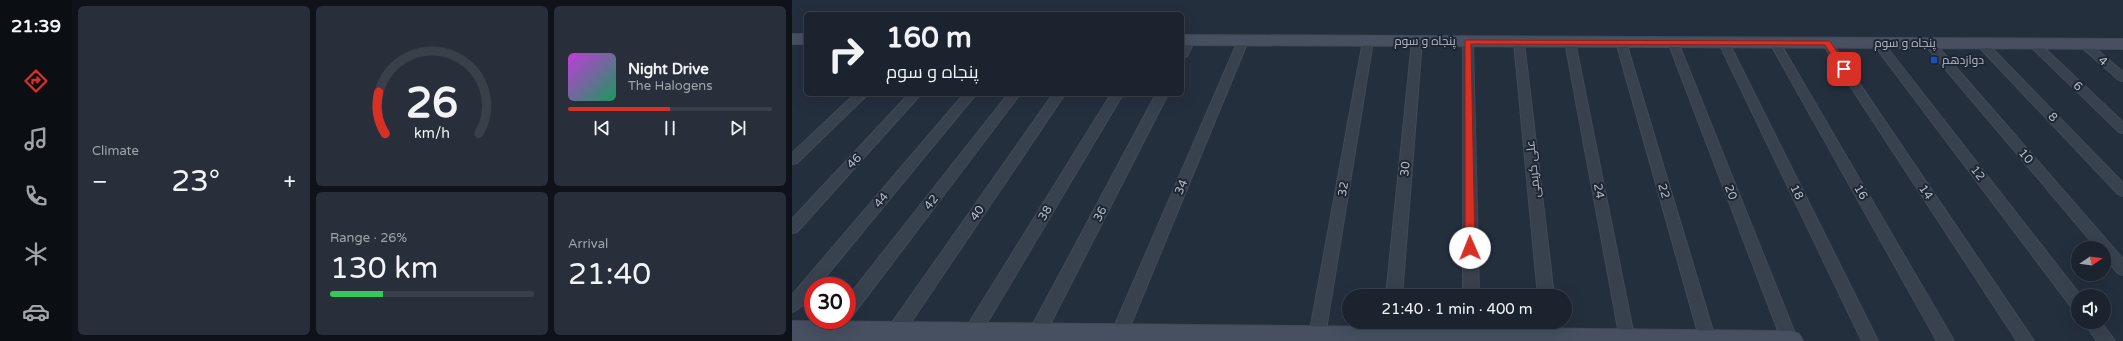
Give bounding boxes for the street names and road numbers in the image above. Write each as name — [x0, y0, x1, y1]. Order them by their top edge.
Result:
street label: پنجاه و سوم — [1394, 34, 1457, 50]
street label: پنجاه و سوم — [1874, 36, 1937, 52]
street label: 4 — [2096, 53, 2111, 69]
street label: 6 — [2070, 78, 2086, 94]
street label: 8 — [2045, 109, 2061, 125]
street label: علی کریمی — [1523, 140, 1543, 198]
street label: 10 — [2016, 146, 2037, 167]
street label: 46 — [844, 151, 864, 171]
street label: 30 — [1397, 160, 1413, 177]
street label: 12 — [1968, 163, 1988, 183]
street label: 34 — [1172, 177, 1191, 197]
street label: 32 — [1335, 180, 1351, 198]
street label: 24 — [1591, 182, 1607, 200]
street label: 22 — [1655, 182, 1673, 200]
street label: 20 — [1722, 182, 1740, 202]
street label: 18 — [1787, 182, 1807, 202]
street label: 16 — [1851, 182, 1871, 202]
street label: 14 — [1916, 182, 1936, 203]
street label: 44 — [871, 189, 892, 210]
street label: 42 — [921, 192, 941, 212]
street label: 40 — [967, 202, 987, 223]
street label: 38 — [1035, 203, 1055, 223]
street label: 36 — [1090, 204, 1110, 224]

